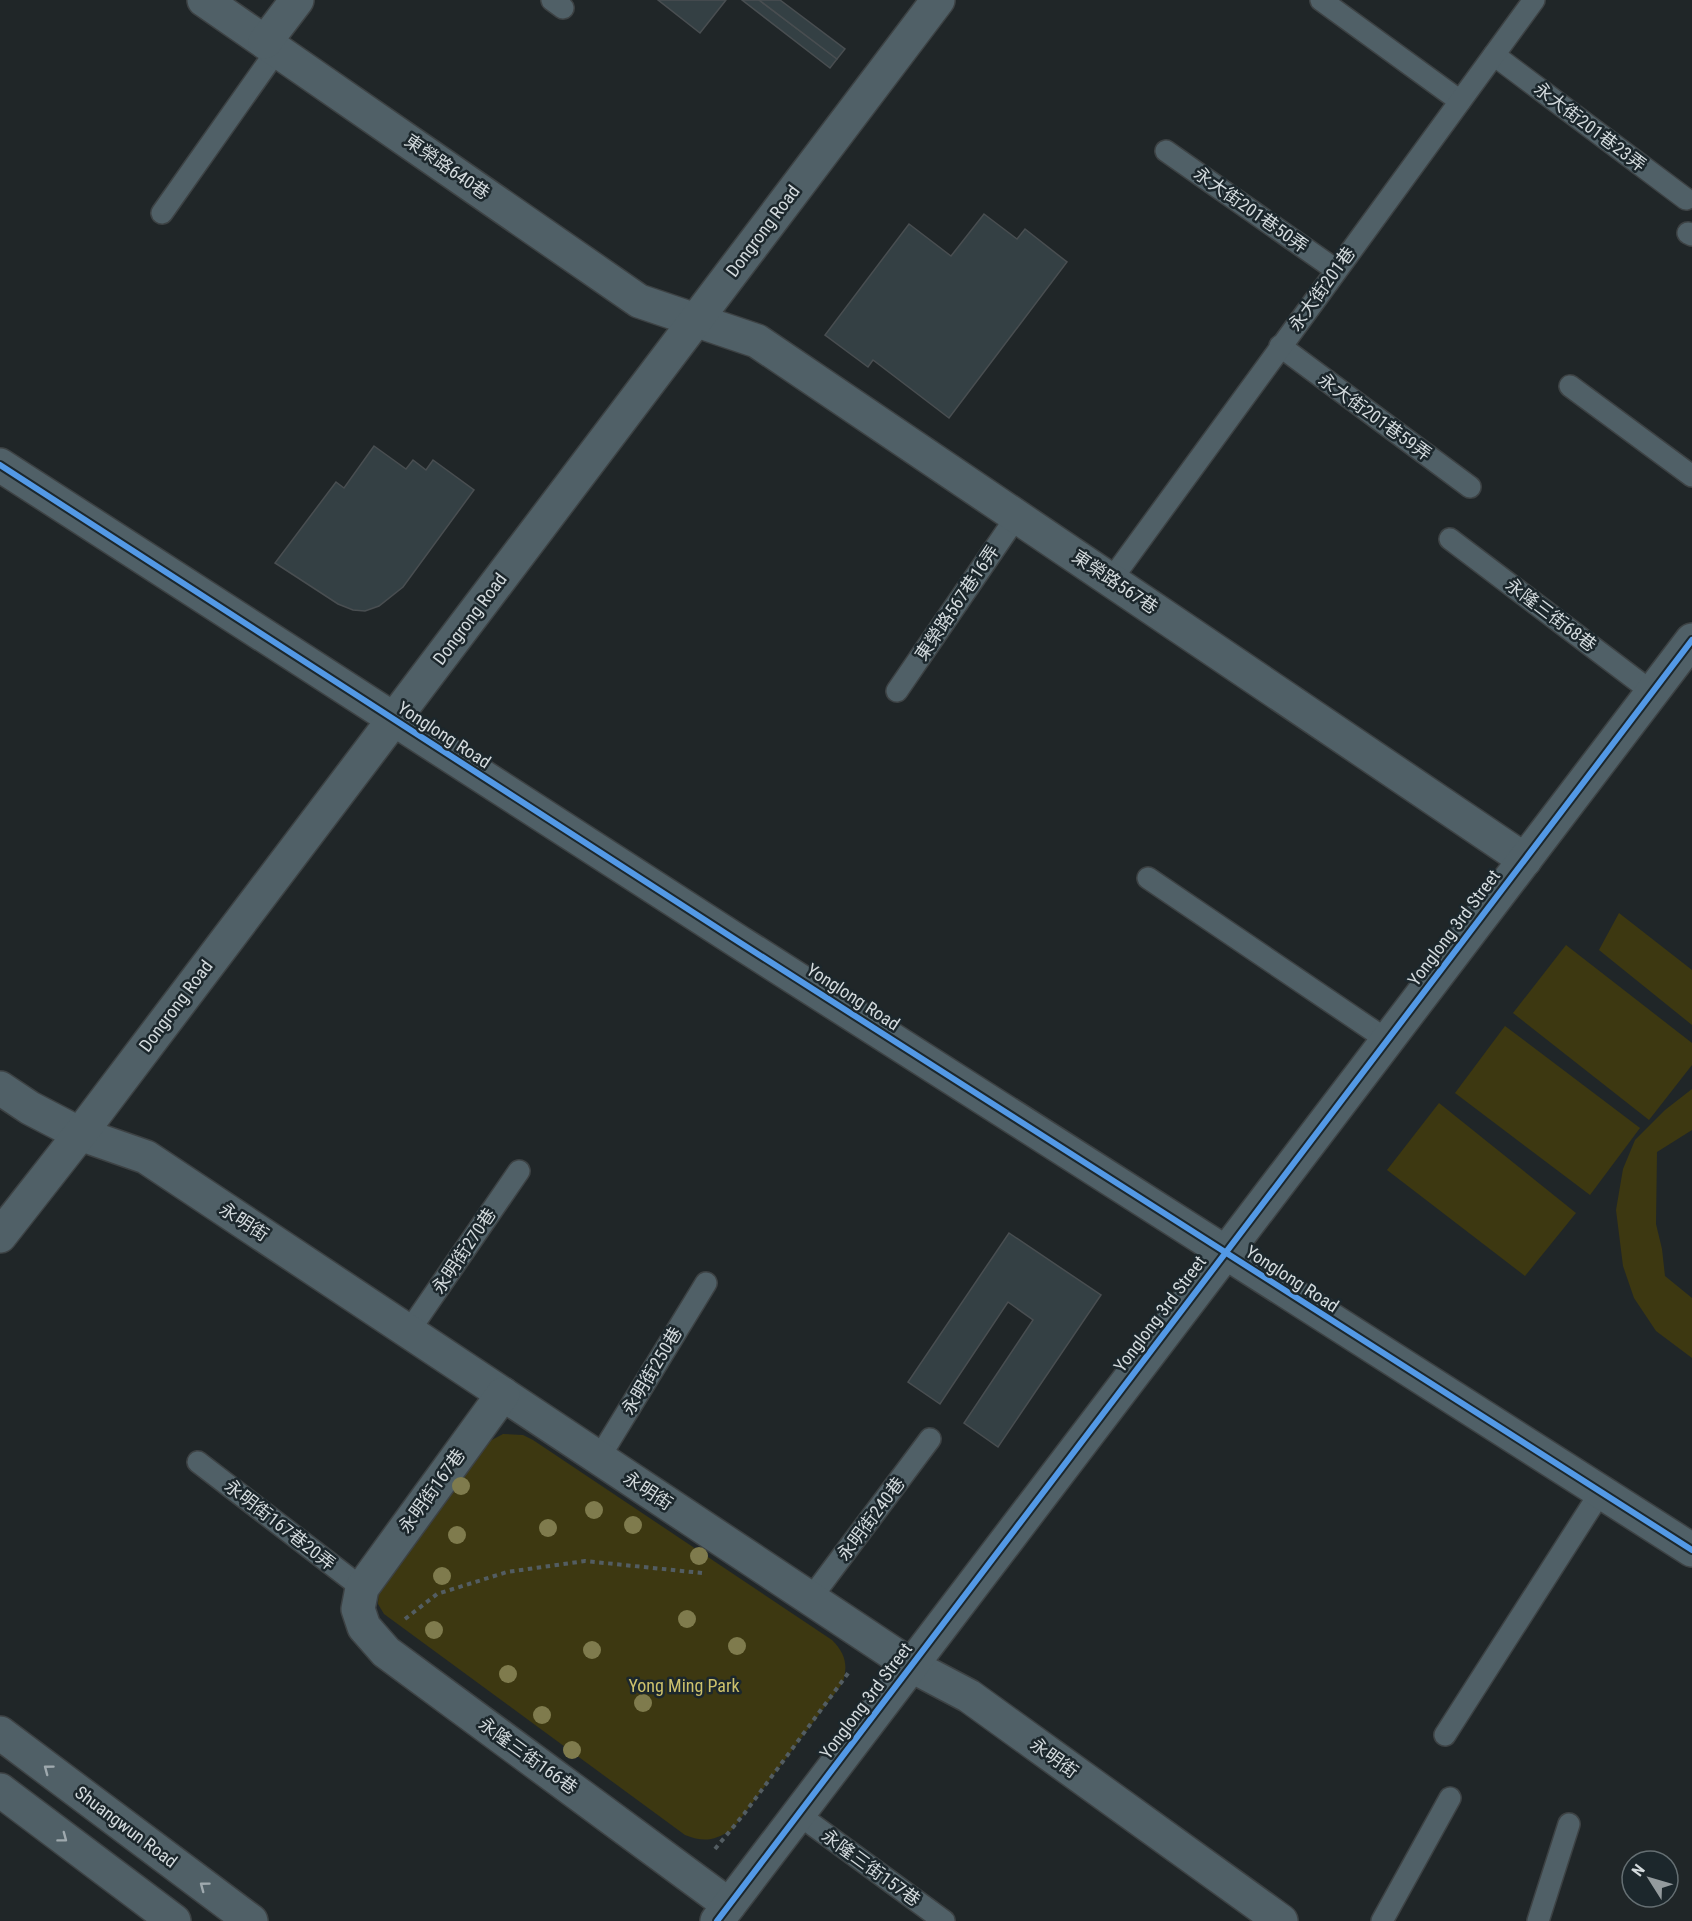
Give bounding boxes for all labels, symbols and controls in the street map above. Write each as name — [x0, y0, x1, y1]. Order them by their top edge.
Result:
street label: 永大街201巷23弄 — [1530, 78, 1650, 175]
street label: 東榮路640巷 — [401, 130, 494, 203]
street label: 永大街201巷50弄 — [1190, 162, 1312, 257]
street label: Dongrong Road — [721, 181, 804, 281]
street label: 永大街201巷 — [1284, 243, 1359, 335]
street label: 永大街201巷59弄 — [1315, 369, 1436, 465]
street label: 東榮路567巷16弄 — [910, 541, 1003, 664]
street label: 東榮路567巷 — [1069, 545, 1162, 618]
street label: Dongrong Road — [428, 569, 511, 669]
street label: 永隆三街68巷 — [1502, 574, 1601, 655]
street label: Yonglong Road — [394, 697, 495, 772]
street label: Yonglong 3rd Street — [1403, 866, 1504, 990]
street label: Dongrong Road — [134, 956, 217, 1056]
street label: Yonglong Road — [803, 959, 904, 1034]
street label: 永明街 — [216, 1198, 273, 1245]
street label: 永明街270巷 — [427, 1204, 500, 1297]
street label: Yonglong Road — [1242, 1241, 1343, 1316]
street label: Yonglong 3rd Street — [1109, 1252, 1210, 1376]
street label: 永明街250巷 — [617, 1323, 686, 1418]
street label: 永明街167巷 — [394, 1445, 469, 1537]
street label: 永明街 — [620, 1467, 677, 1514]
street label: 永明街240巷 — [833, 1473, 909, 1564]
street label: 永明街167巷20弄 — [221, 1475, 340, 1574]
street label: Yonglong 3rd Street — [815, 1639, 916, 1763]
park label: Yong Ming Park — [628, 1675, 740, 1696]
street label: 永隆三街166巷 — [475, 1713, 582, 1798]
street label: 永明街 — [1026, 1733, 1082, 1782]
one-way arrow — [44, 1765, 55, 1776]
street label: Shuangwun Road — [71, 1781, 181, 1872]
street label: 永隆三街157巷 — [818, 1825, 925, 1910]
one-way arrow — [57, 1831, 68, 1842]
north arrow — [1620, 1849, 1680, 1909]
text: N — [1628, 1861, 1649, 1880]
one-way arrow — [200, 1882, 211, 1893]

